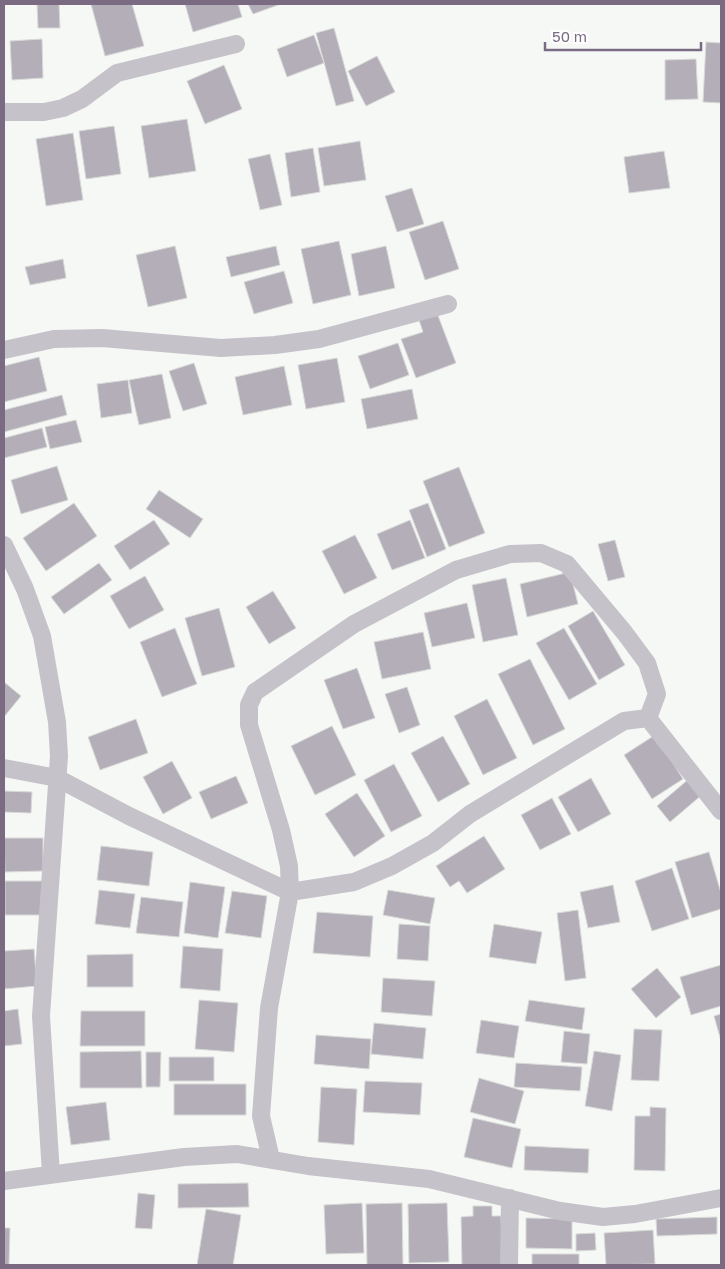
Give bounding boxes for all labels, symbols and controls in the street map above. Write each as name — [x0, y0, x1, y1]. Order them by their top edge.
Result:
scale bar — [545, 20, 701, 52]
text: 50 m — [552, 27, 587, 45]

